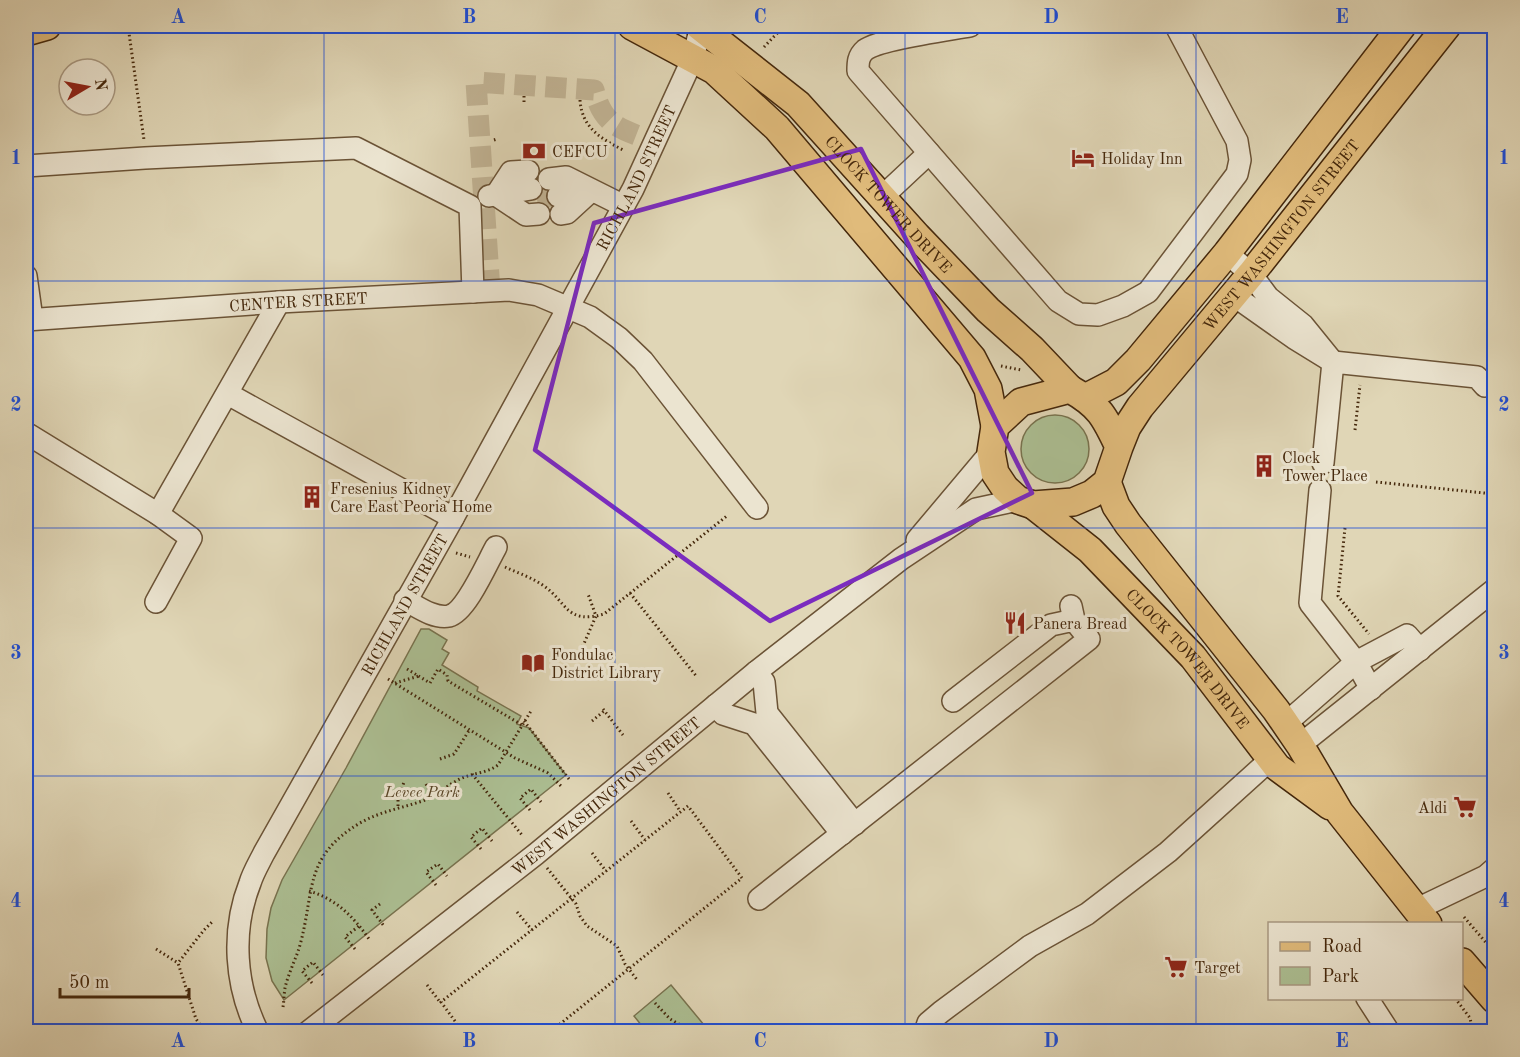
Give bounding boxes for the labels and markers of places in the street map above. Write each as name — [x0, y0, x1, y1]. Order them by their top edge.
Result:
bank icon: CEFCU — [521, 138, 547, 164]
place label: CEFCU — [552, 145, 608, 161]
hotel icon: Holiday Inn — [1070, 145, 1096, 171]
place label: Holiday Inn — [1101, 152, 1183, 168]
place label: Clock Tower Place — [1282, 451, 1368, 485]
building icon: Clock Tower Place — [1251, 453, 1277, 479]
place label: Fresenius Kidney Care East Peoria Home — [330, 482, 492, 516]
building icon: Fresenius Kidney Care East Peoria Home — [299, 484, 325, 510]
restaurant icon: Panera Bread — [1002, 610, 1028, 636]
place label: Panera Bread — [1033, 617, 1127, 633]
place label: Fondulac District Library — [551, 648, 662, 682]
library icon: Fondulac District Library — [520, 650, 546, 676]
supermarket icon: Aldi — [1452, 794, 1478, 820]
place label: Aldi — [1418, 801, 1447, 817]
supermarket icon: Target — [1163, 954, 1189, 980]
place label: Target — [1194, 961, 1241, 977]

